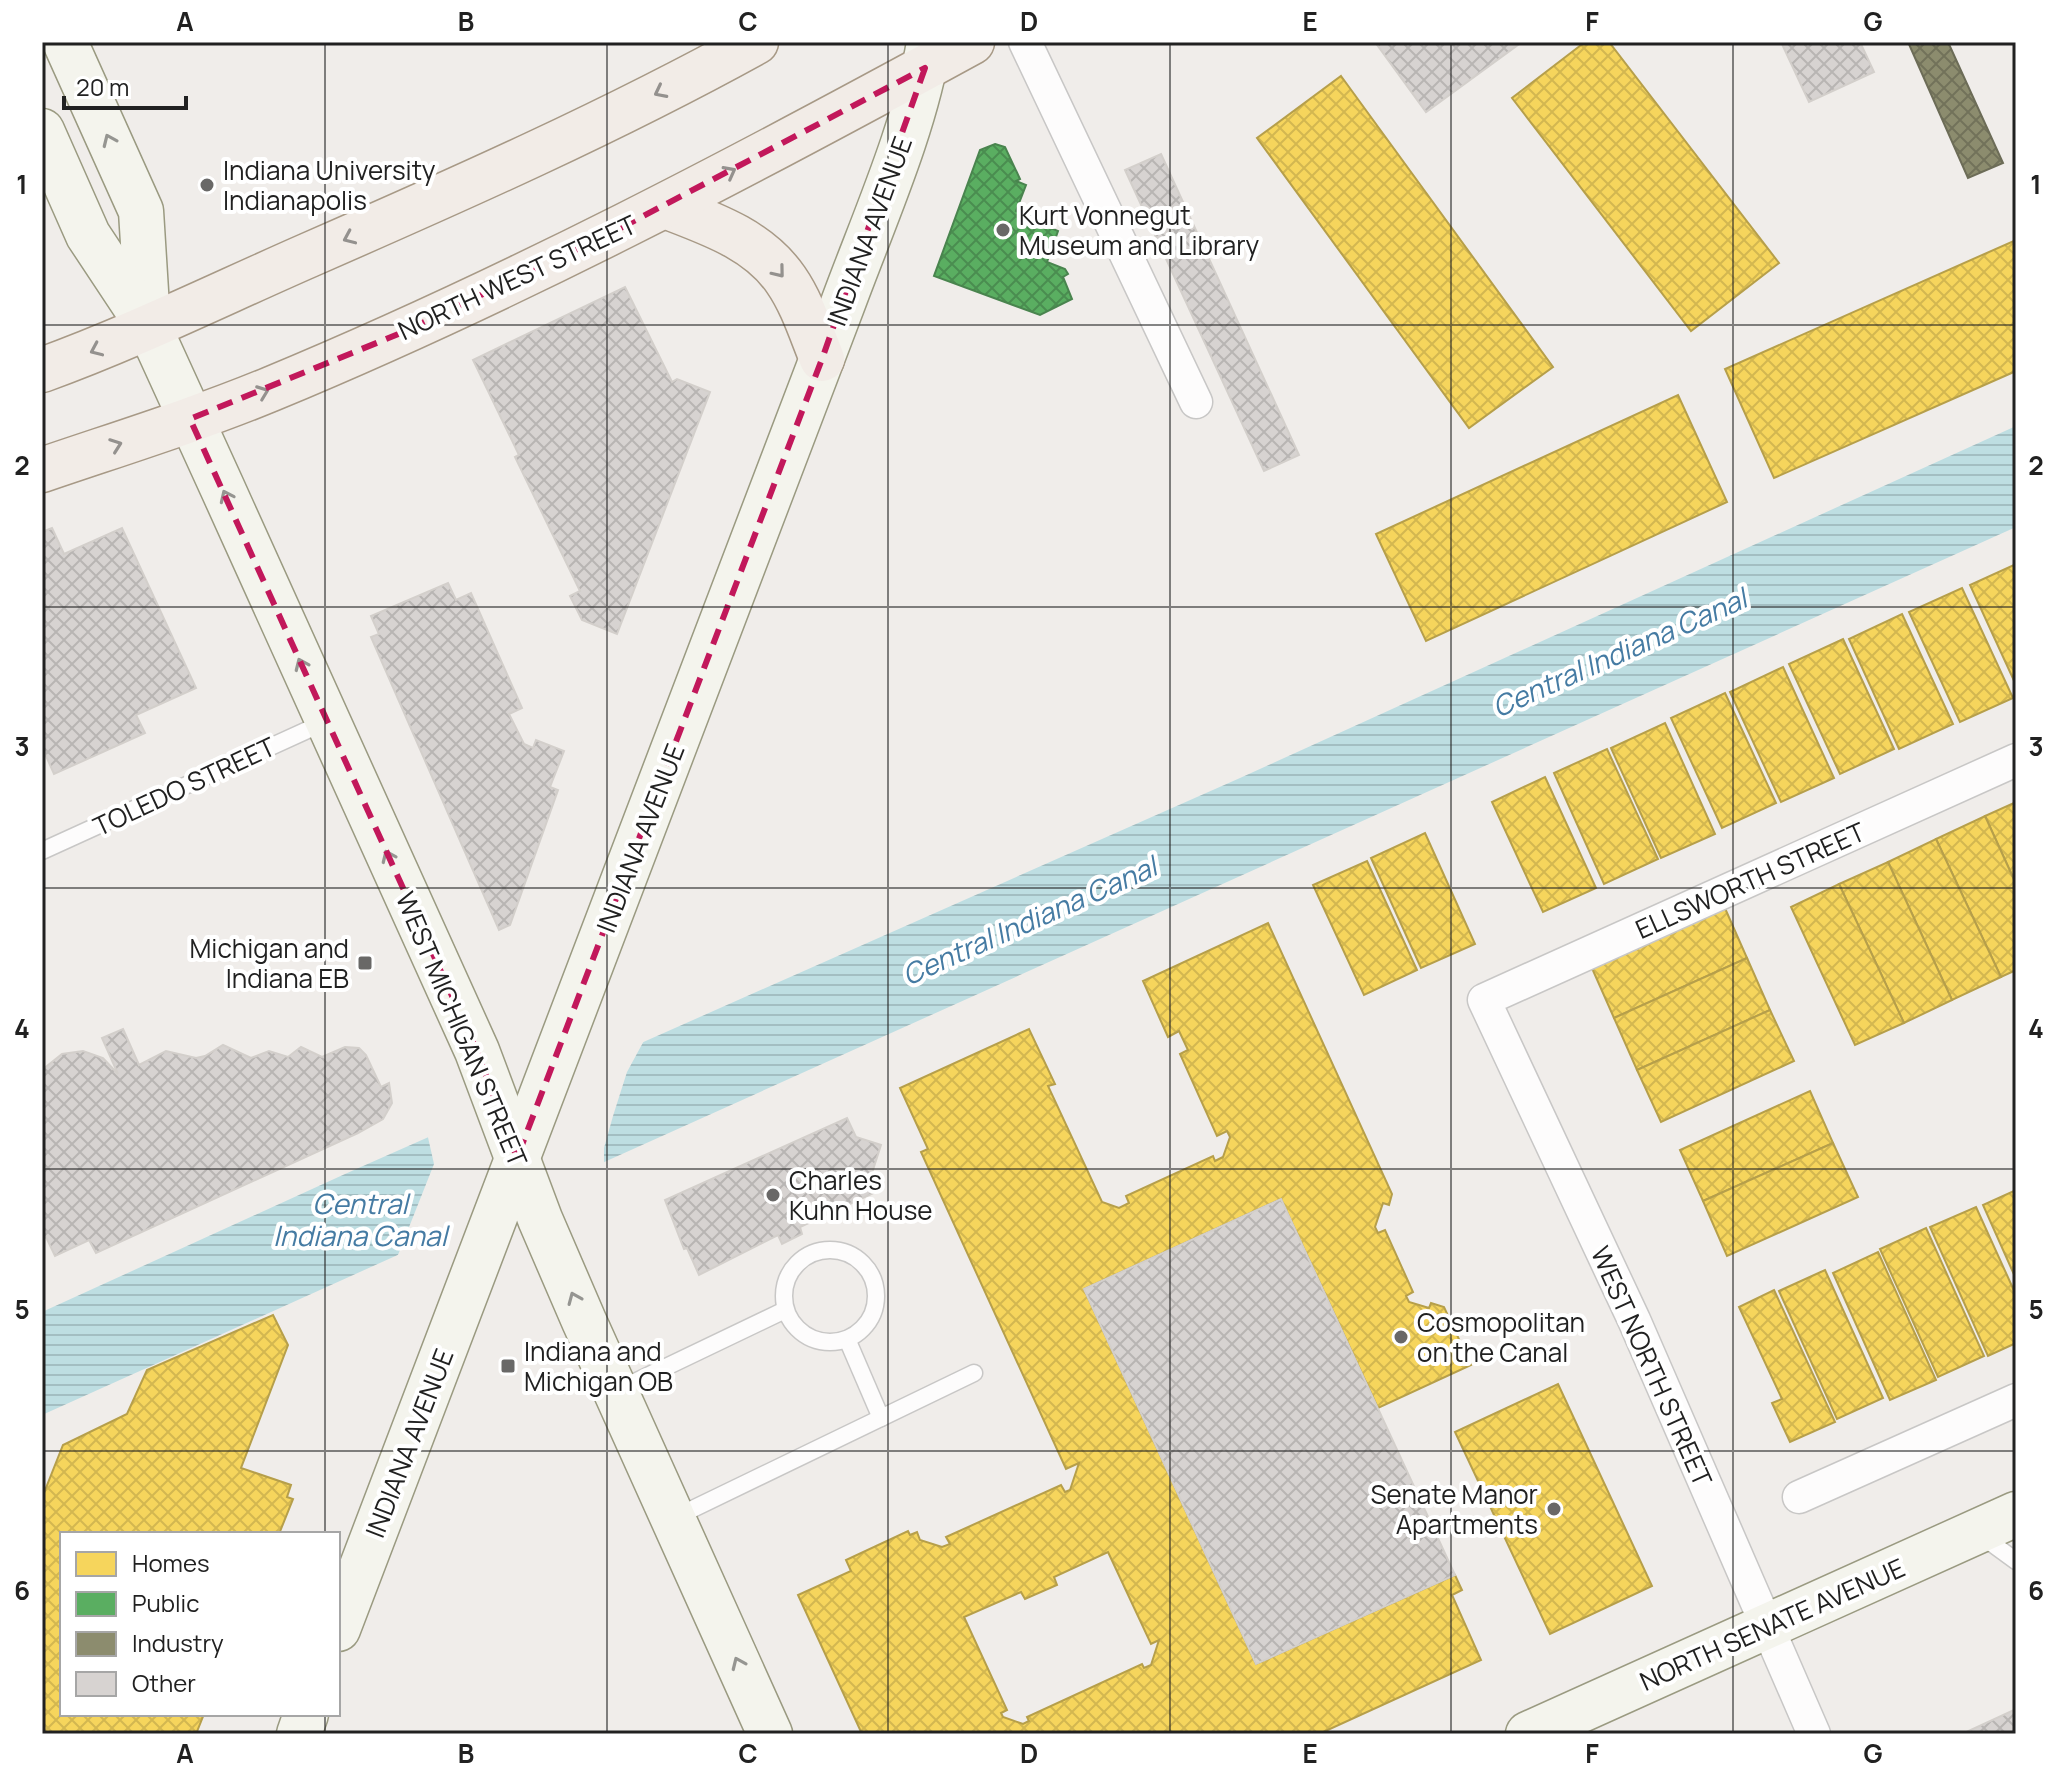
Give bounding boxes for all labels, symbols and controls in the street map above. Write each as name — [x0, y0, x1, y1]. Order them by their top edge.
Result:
text: A — [176, 3, 194, 39]
text: B — [458, 3, 474, 39]
text: C — [738, 3, 758, 39]
text: D — [1020, 3, 1038, 39]
text: E — [1302, 3, 1318, 39]
text: F — [1585, 3, 1599, 39]
text: G — [1863, 3, 1883, 39]
scale bar — [64, 60, 186, 110]
text: 20 m — [76, 70, 129, 103]
one-way arrow — [654, 82, 669, 97]
street label: INDIANA AVENUE — [818, 131, 920, 331]
one-way arrow — [103, 134, 119, 149]
place label: Indiana University Indianapolis — [223, 152, 436, 218]
text: 1 — [16, 166, 28, 202]
one-way arrow — [722, 166, 737, 181]
text: 1 — [2030, 166, 2042, 202]
marker: Indiana University Indianapolis — [198, 176, 216, 194]
place label: Kurt Vonnegut Museum and Library — [1019, 197, 1259, 263]
street label: NORTH WEST STREET — [392, 206, 642, 348]
marker: Kurt Vonnegut Museum and Library — [994, 221, 1012, 239]
one-way arrow — [343, 228, 357, 244]
one-way arrow — [769, 263, 784, 277]
one-way arrow — [90, 340, 104, 356]
one-way arrow — [255, 385, 269, 401]
one-way arrow — [108, 438, 122, 454]
text: 2 — [14, 447, 30, 483]
text: 2 — [2028, 447, 2044, 483]
one-way arrow — [219, 490, 235, 504]
water label: Central Indiana Canal — [1486, 577, 1755, 725]
one-way arrow — [295, 657, 311, 672]
text: 3 — [14, 728, 30, 764]
street label: TOLEDO STREET — [87, 728, 281, 844]
text: 3 — [2028, 728, 2044, 764]
street label: INDIANA AVENUE — [587, 738, 693, 938]
street label: ELLSWORTH STREET — [1630, 813, 1871, 947]
water label: Central Indiana Canal — [896, 845, 1165, 993]
one-way arrow — [381, 849, 397, 864]
street label: WEST MICHIGAN STREET — [388, 886, 536, 1172]
place label: Michigan and Indiana EB — [189, 930, 349, 996]
marker: Michigan and Indiana EB — [356, 954, 374, 972]
text: 4 — [14, 1010, 30, 1046]
text: 4 — [2028, 1010, 2044, 1046]
place label: Charles Kuhn House — [789, 1162, 933, 1228]
water label: Central Indiana Canal — [273, 1184, 450, 1254]
marker: Charles Kuhn House — [764, 1186, 782, 1204]
street label: WEST NORTH STREET — [1583, 1240, 1721, 1492]
text: 5 — [14, 1291, 30, 1327]
text: 5 — [2028, 1291, 2044, 1327]
one-way arrow — [567, 1292, 583, 1306]
place label: Cosmopolitan on the Canal — [1417, 1304, 1585, 1370]
marker: Cosmopolitan on the Canal — [1392, 1328, 1410, 1346]
place label: Indiana and Michigan OB — [524, 1333, 673, 1399]
street label: INDIANA AVENUE — [356, 1343, 462, 1543]
marker: Indiana and Michigan OB — [499, 1357, 517, 1375]
place label: Senate Manor Apartments — [1371, 1476, 1538, 1542]
marker: Senate Manor Apartments — [1545, 1500, 1563, 1518]
legend — [60, 1532, 340, 1716]
text: Homes — [132, 1546, 210, 1579]
street label: NORTH SENATE AVENUE — [1634, 1549, 1910, 1699]
text: 6 — [14, 1572, 30, 1608]
text: 6 — [2028, 1572, 2044, 1608]
text: Public — [132, 1586, 199, 1619]
text: Industry — [132, 1626, 224, 1659]
one-way arrow — [732, 1657, 748, 1671]
text: Other — [132, 1666, 196, 1699]
text: A — [176, 1735, 194, 1771]
text: B — [458, 1735, 474, 1771]
text: C — [738, 1735, 758, 1771]
text: D — [1020, 1735, 1038, 1771]
text: E — [1302, 1735, 1318, 1771]
text: F — [1585, 1735, 1599, 1771]
text: G — [1863, 1735, 1883, 1771]

